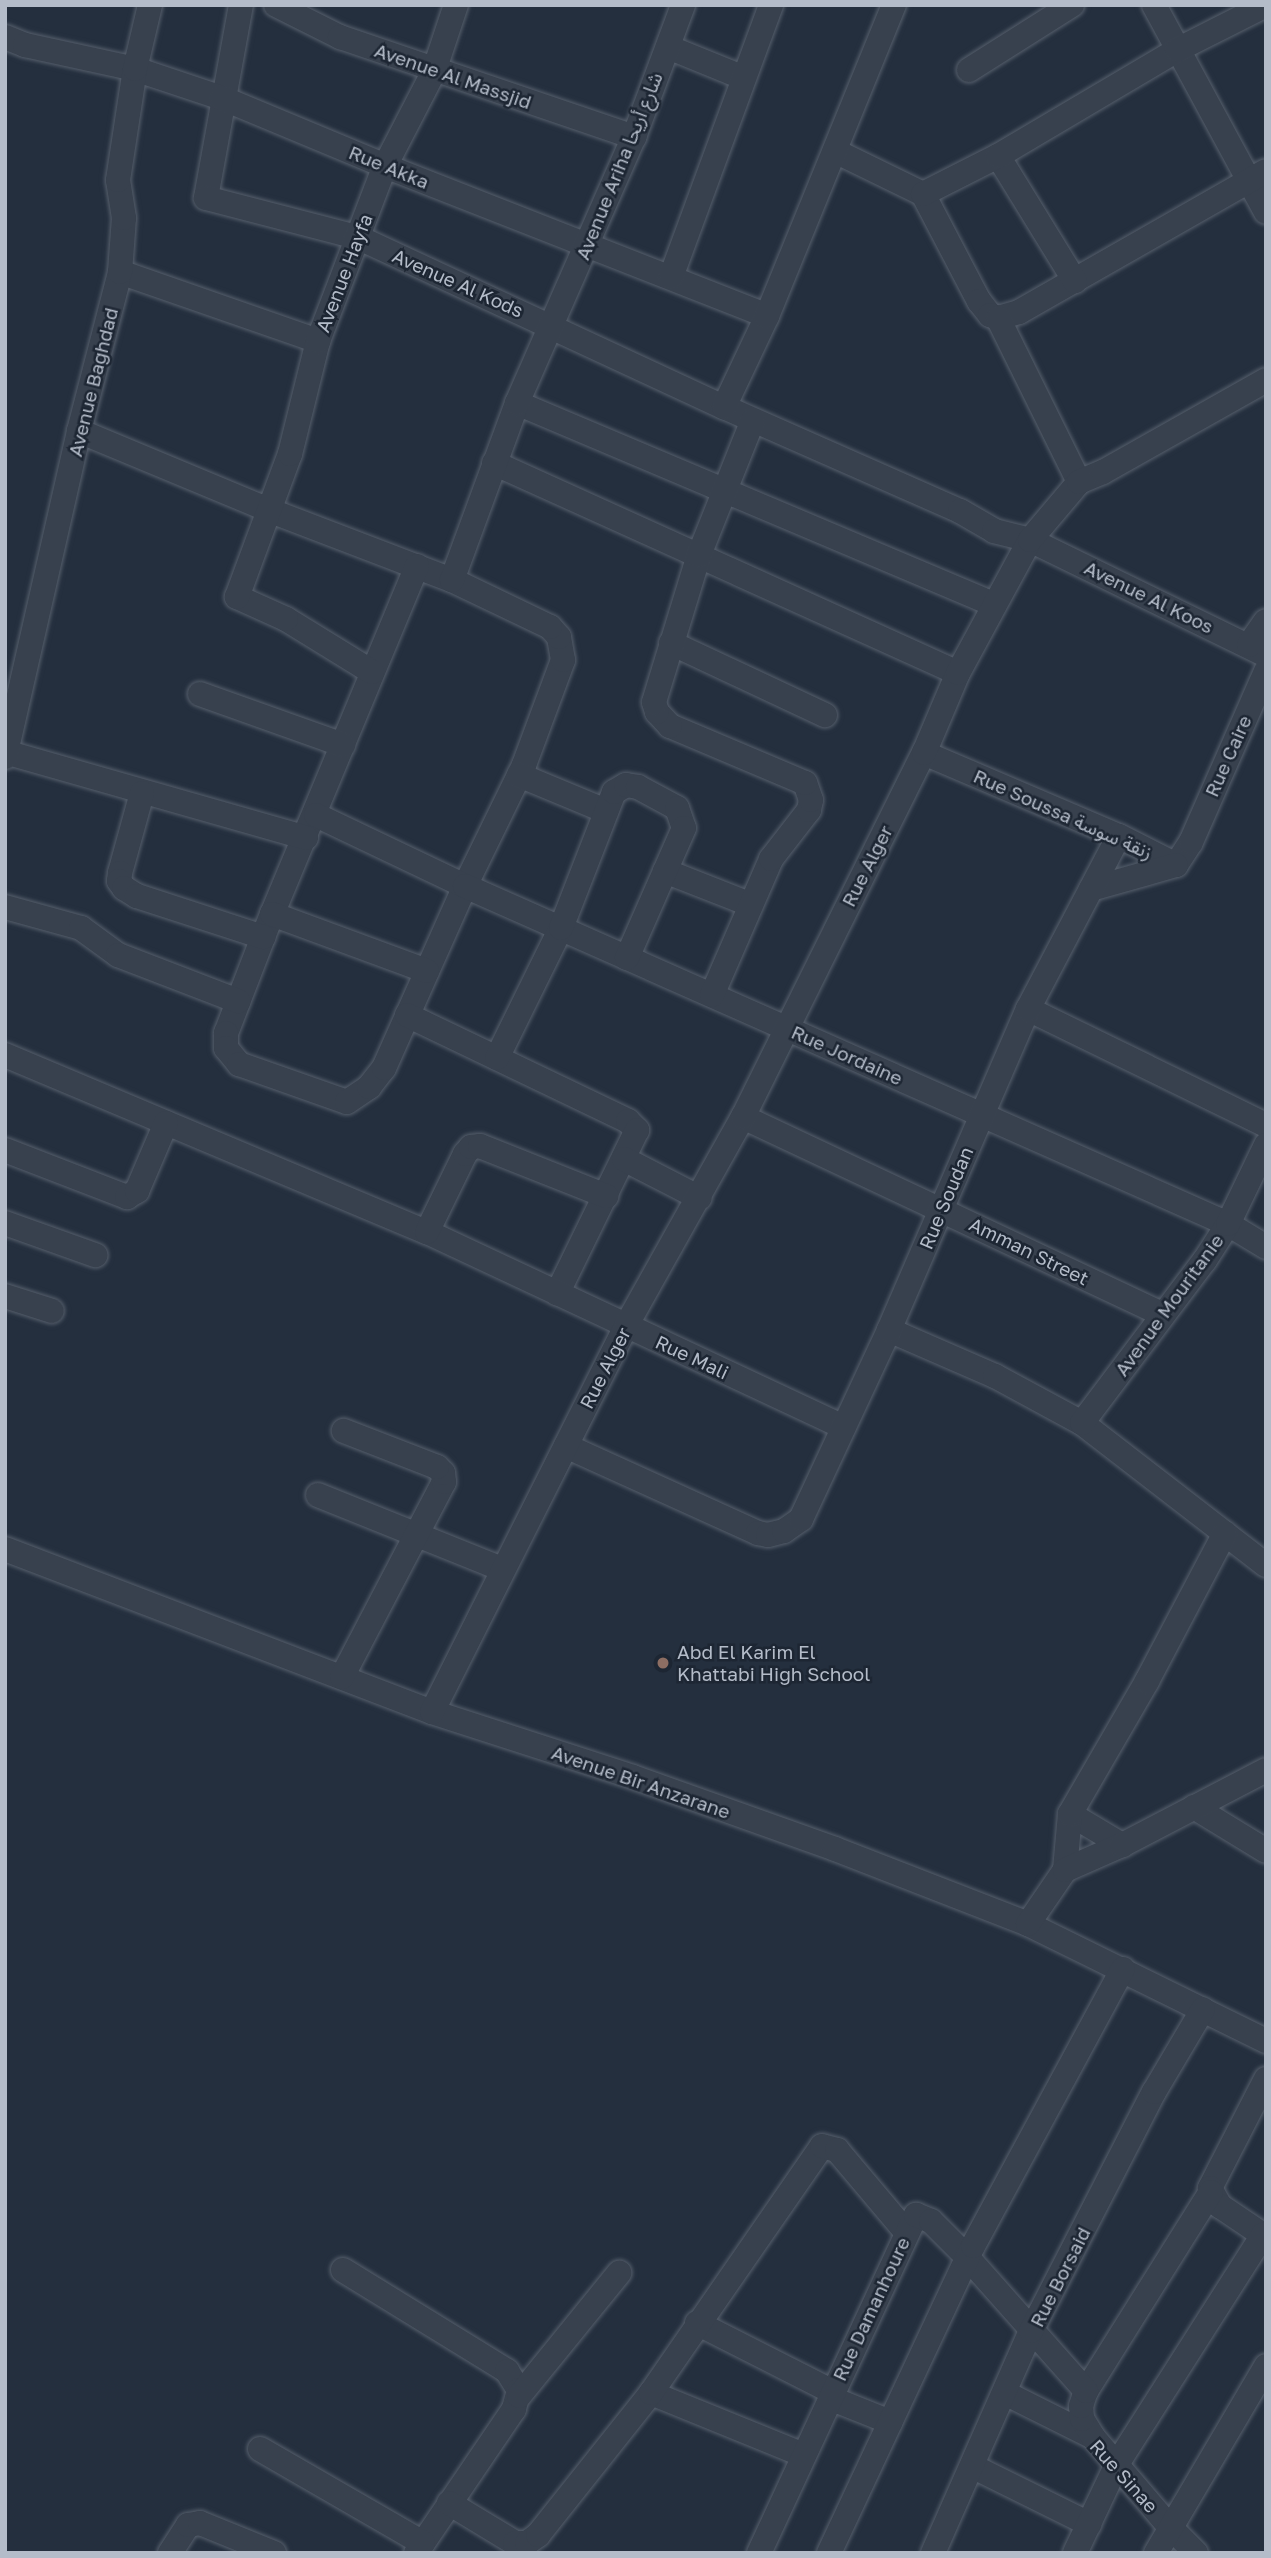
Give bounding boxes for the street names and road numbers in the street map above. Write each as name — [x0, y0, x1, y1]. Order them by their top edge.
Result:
street label: Avenue Al Massjid — [372, 39, 534, 113]
street label: Avenue Ariha شارع أريحا — [571, 69, 667, 263]
street label: Rue Akka — [346, 141, 432, 193]
street label: Avenue Hayfa — [311, 211, 377, 335]
street label: Avenue Al Kods — [389, 244, 527, 322]
street label: Avenue Baghdad — [63, 305, 123, 459]
street label: Avenue Al Koos — [1081, 556, 1217, 638]
street label: Rue Caire — [1200, 712, 1256, 800]
street label: Rue Soussa زنقة سوسة — [970, 764, 1156, 864]
street label: Rue Alger — [837, 822, 897, 910]
street label: Rue Jordaine — [788, 1020, 906, 1090]
street label: Rue Soudan — [914, 1143, 978, 1253]
street label: Amman Street — [966, 1212, 1092, 1290]
street label: Avenue Mouritanie — [1110, 1230, 1228, 1380]
street label: Rue Alger — [575, 1324, 635, 1412]
street label: Rue Mali — [652, 1330, 732, 1384]
street label: Avenue Bir Anzarane — [549, 1741, 733, 1823]
street label: Rue Borsaid — [1025, 2223, 1095, 2331]
street label: Rue Damanhoure — [828, 2234, 914, 2384]
street label: Rue Sinae — [1085, 2435, 1163, 2517]

